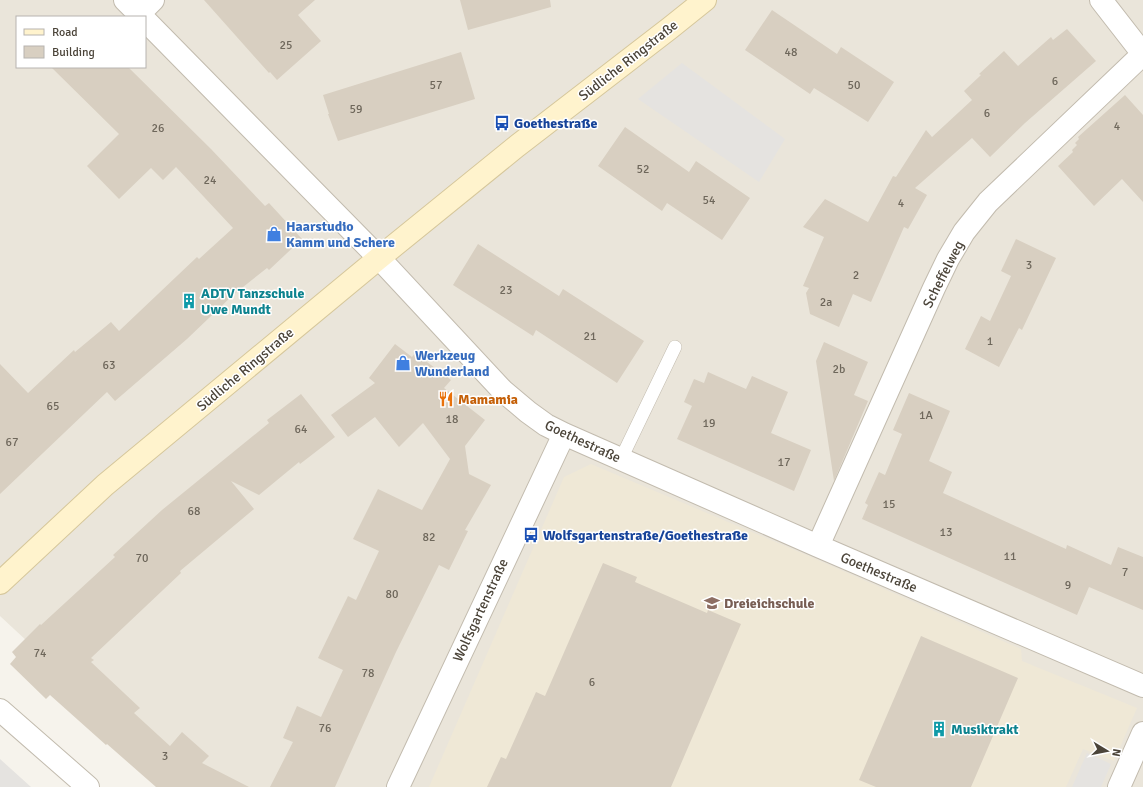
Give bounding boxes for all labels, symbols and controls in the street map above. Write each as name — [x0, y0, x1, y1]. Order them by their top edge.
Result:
legend — [16, 16, 146, 68]
street label: Südliche Ringstraße — [575, 16, 681, 104]
text: Road — [52, 25, 78, 40]
house number: 25 — [280, 38, 292, 53]
text: Building — [52, 45, 95, 60]
house number: 48 — [785, 45, 797, 60]
house number: 6 — [1052, 74, 1058, 89]
house number: 57 — [430, 78, 442, 93]
house number: 50 — [848, 78, 860, 93]
house number: 59 — [350, 102, 362, 117]
house number: 6 — [984, 106, 990, 121]
bus stop icon: Goethestraße — [493, 114, 511, 132]
place label: Goethestraße — [514, 115, 597, 132]
house number: 4 — [1114, 119, 1121, 134]
house number: 26 — [152, 121, 164, 136]
house number: 52 — [637, 162, 649, 177]
house number: 24 — [204, 173, 217, 188]
house number: 54 — [703, 193, 716, 208]
house number: 4 — [898, 196, 905, 211]
place label: Haarstudio Kamm und Schere — [286, 218, 395, 251]
shop icon: Haarstudio Kamm und Schere — [265, 225, 283, 243]
street label: Scheffelweg — [919, 238, 968, 311]
house number: 3 — [1026, 258, 1032, 273]
house number: 2 — [853, 268, 859, 283]
house number: 23 — [500, 283, 512, 298]
place label: ADTV Tanzschule Uwe Mundt — [201, 285, 304, 318]
building icon: ADTV Tanzschule Uwe Mundt — [180, 292, 198, 310]
house number: 2a — [820, 295, 832, 310]
street label: Südliche Ringstraße — [193, 324, 297, 415]
house number: 21 — [584, 329, 596, 344]
house number: 1 — [987, 334, 993, 349]
place label: Werkzeug Wunderland — [415, 347, 490, 380]
shop icon: Werkzeug Wunderland — [394, 354, 412, 372]
house number: 63 — [103, 358, 115, 373]
house number: 2b — [833, 362, 845, 377]
restaurant icon: Mamamia — [437, 390, 455, 408]
place label: Mamamia — [458, 391, 518, 408]
house number: 65 — [47, 399, 59, 414]
house number: 1A — [919, 408, 934, 423]
house number: 18 — [446, 412, 458, 427]
street label: Goethestraße — [542, 416, 623, 466]
house number: 19 — [703, 416, 715, 431]
house number: 64 — [295, 422, 308, 437]
house number: 67 — [6, 435, 18, 450]
house number: 17 — [778, 455, 790, 470]
house number: 15 — [883, 497, 895, 512]
house number: 68 — [188, 504, 200, 519]
house number: 13 — [940, 525, 952, 540]
bus stop icon: Wolfsgartenstraße/Goethestraße — [522, 526, 540, 544]
place label: Wolfsgartenstraße/Goethestraße — [543, 527, 748, 544]
house number: 82 — [423, 530, 435, 545]
street label: Goethestraße — [838, 549, 920, 596]
house number: 11 — [1004, 549, 1016, 564]
house number: 70 — [136, 551, 148, 566]
street label: Wolfsgartenstraße — [449, 556, 512, 664]
house number: 7 — [1122, 565, 1128, 580]
house number: 9 — [1065, 578, 1071, 593]
house number: 80 — [386, 587, 398, 602]
school or university icon: Dreieichschule — [703, 594, 721, 612]
place label: Dreieichschule — [724, 595, 815, 612]
house number: 74 — [34, 646, 47, 661]
house number: 78 — [362, 666, 374, 681]
house number: 6 — [589, 675, 595, 690]
building icon: Musiktrakt — [930, 720, 948, 738]
house number: 76 — [319, 721, 331, 736]
place label: Musiktrakt — [951, 721, 1019, 738]
north arrow — [1087, 731, 1127, 771]
text: N — [1109, 748, 1123, 758]
house number: 3 — [162, 749, 168, 764]

